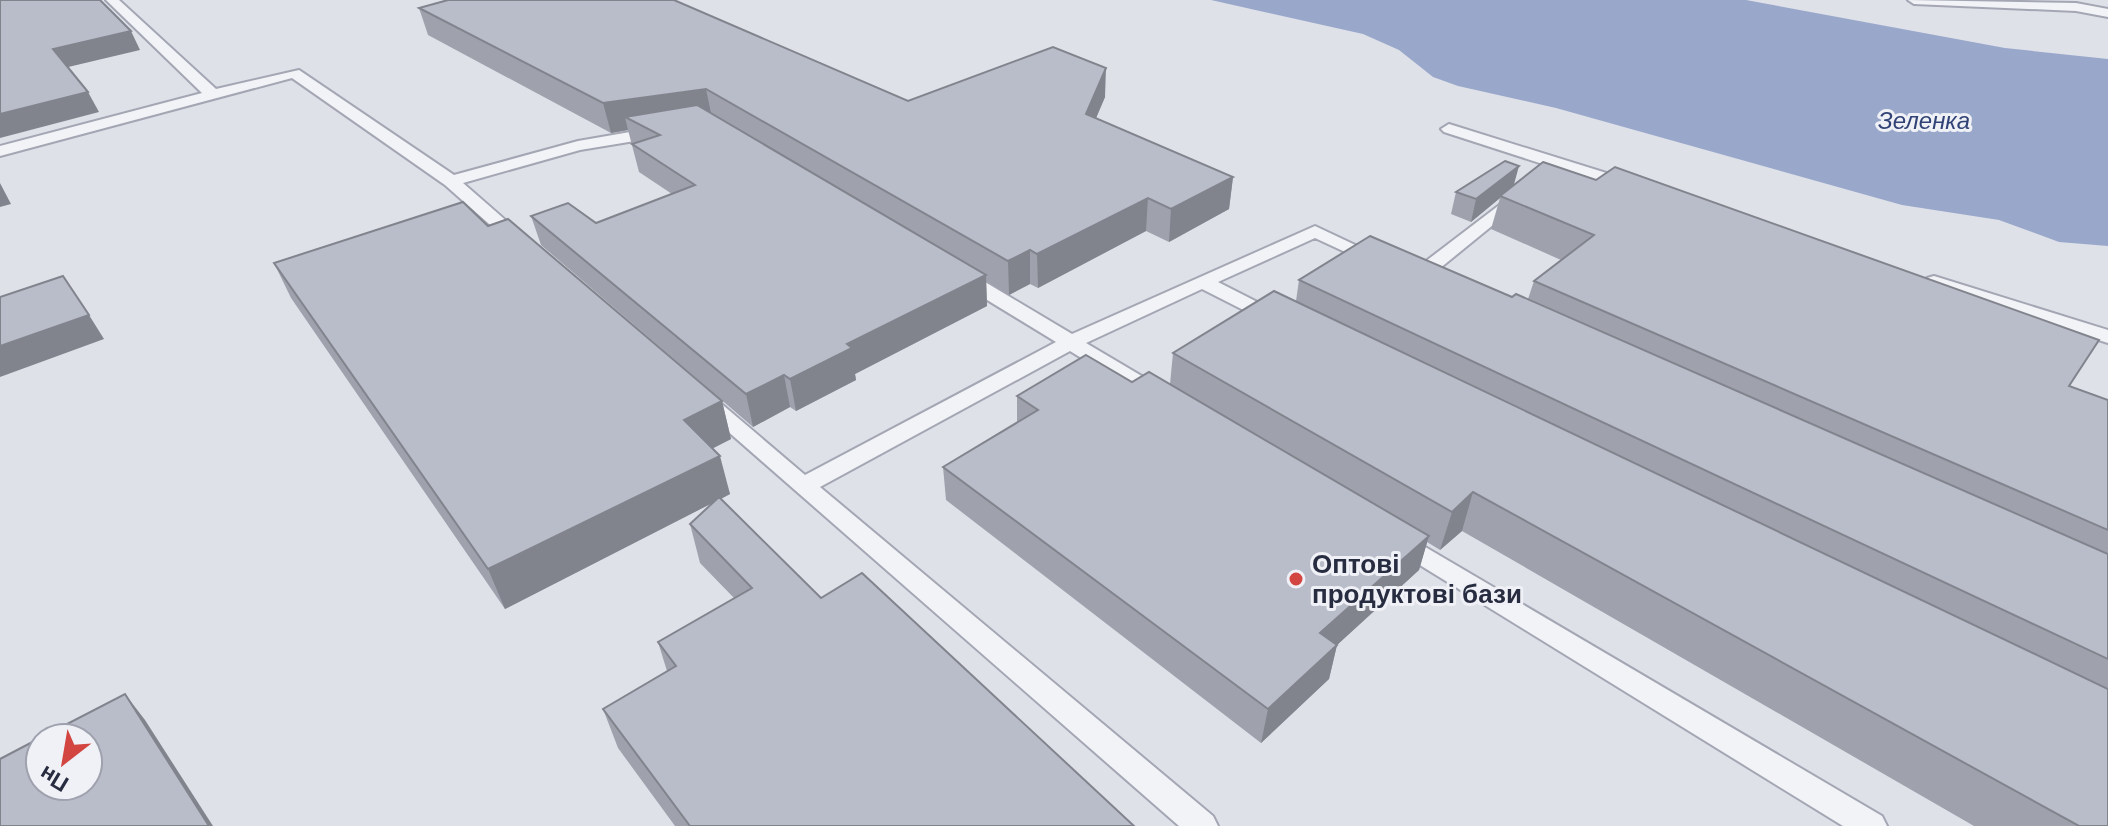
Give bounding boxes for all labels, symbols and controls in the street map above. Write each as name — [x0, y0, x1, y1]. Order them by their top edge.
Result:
water label: Зеленка — [1878, 107, 1970, 134]
place label: Оптові продуктові бази — [1312, 549, 1522, 609]
marker: Оптові продуктові бази — [1287, 570, 1305, 588]
north arrow — [24, 722, 104, 802]
text: Пн — [35, 761, 73, 797]

